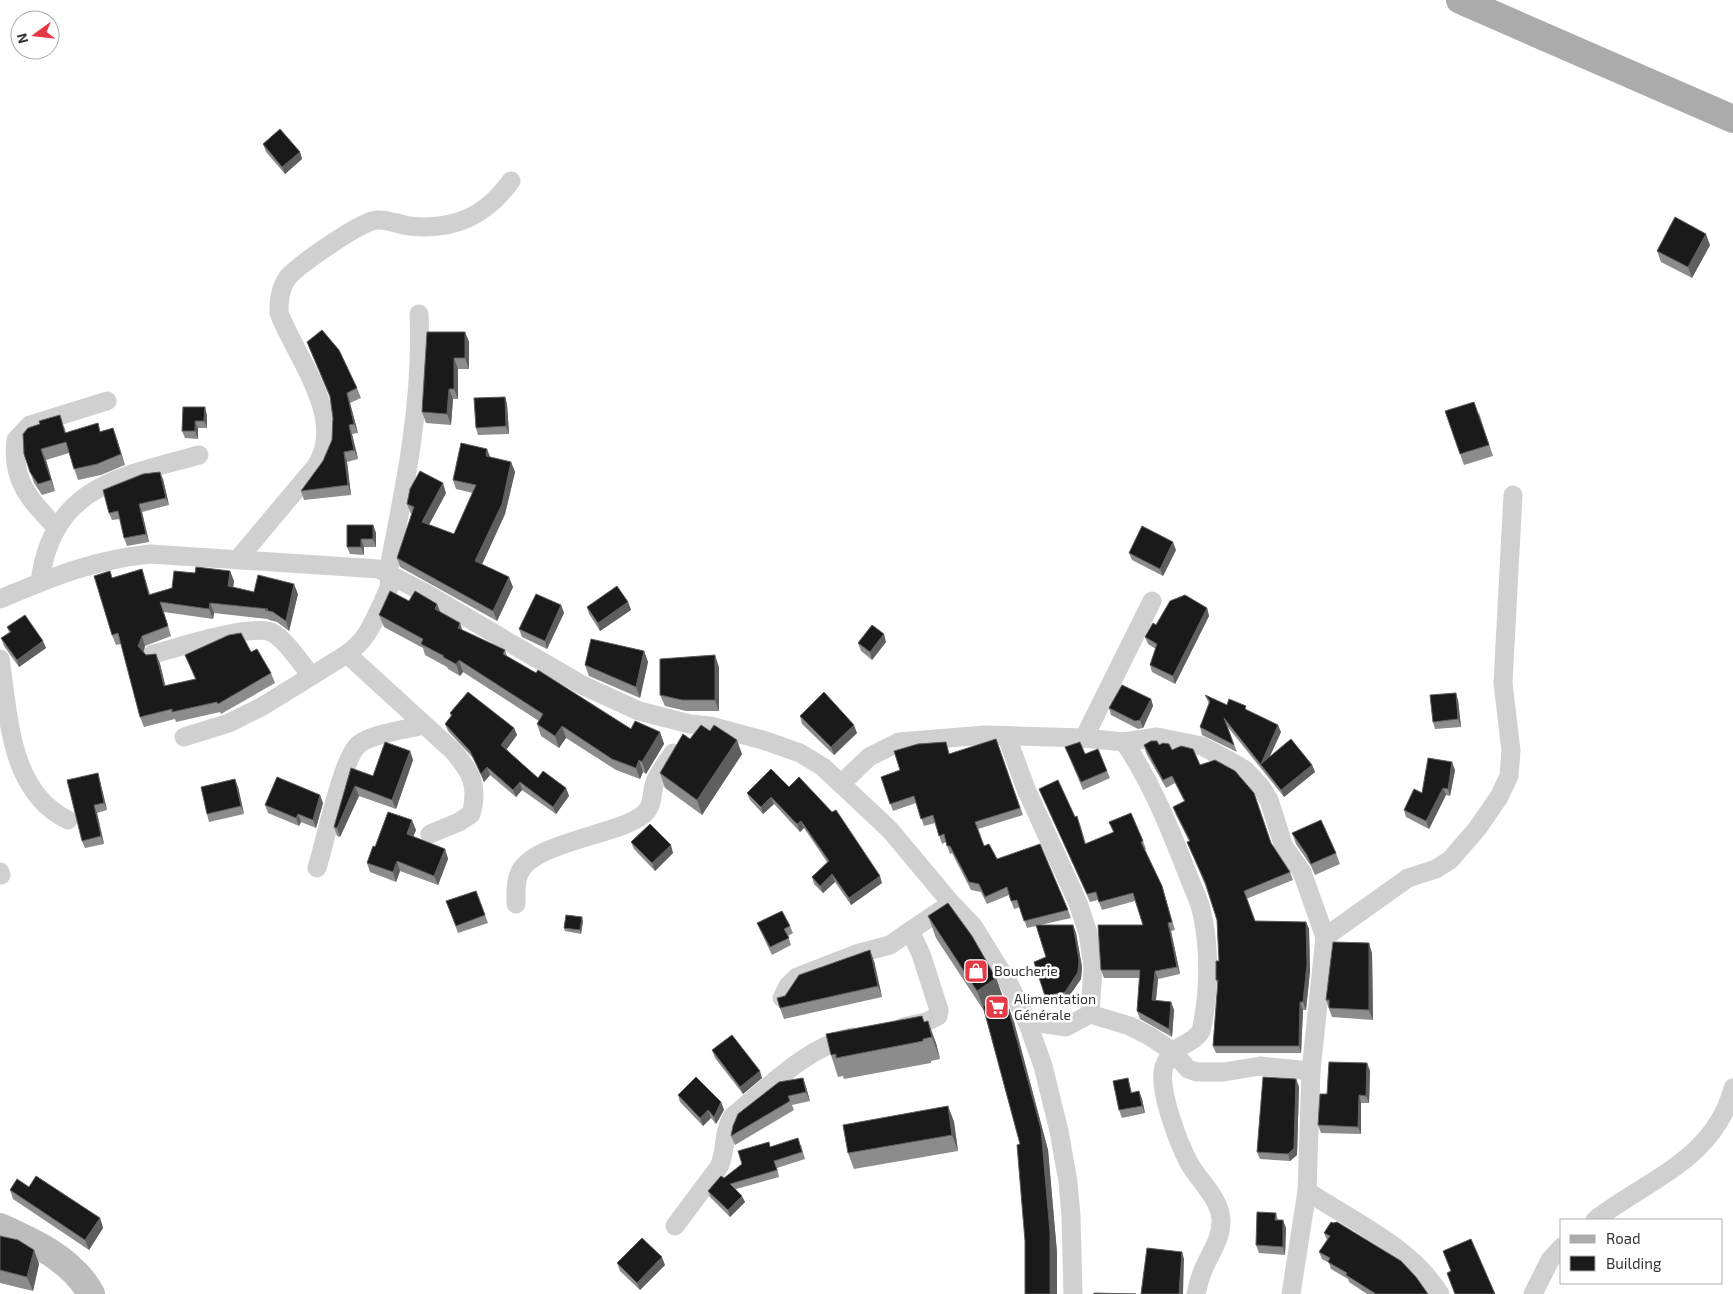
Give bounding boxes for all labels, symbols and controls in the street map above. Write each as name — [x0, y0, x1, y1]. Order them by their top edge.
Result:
north arrow — [10, 10, 60, 60]
text: N — [12, 31, 31, 46]
shop icon: Boucherie — [963, 958, 989, 984]
place label: Boucherie — [994, 962, 1058, 979]
place label: Alimentation Générale — [1014, 990, 1096, 1023]
supermarket icon: Alimentation Générale — [984, 994, 1010, 1020]
legend — [1560, 1219, 1723, 1284]
text: Road — [1606, 1229, 1641, 1247]
text: Building — [1606, 1254, 1662, 1272]

